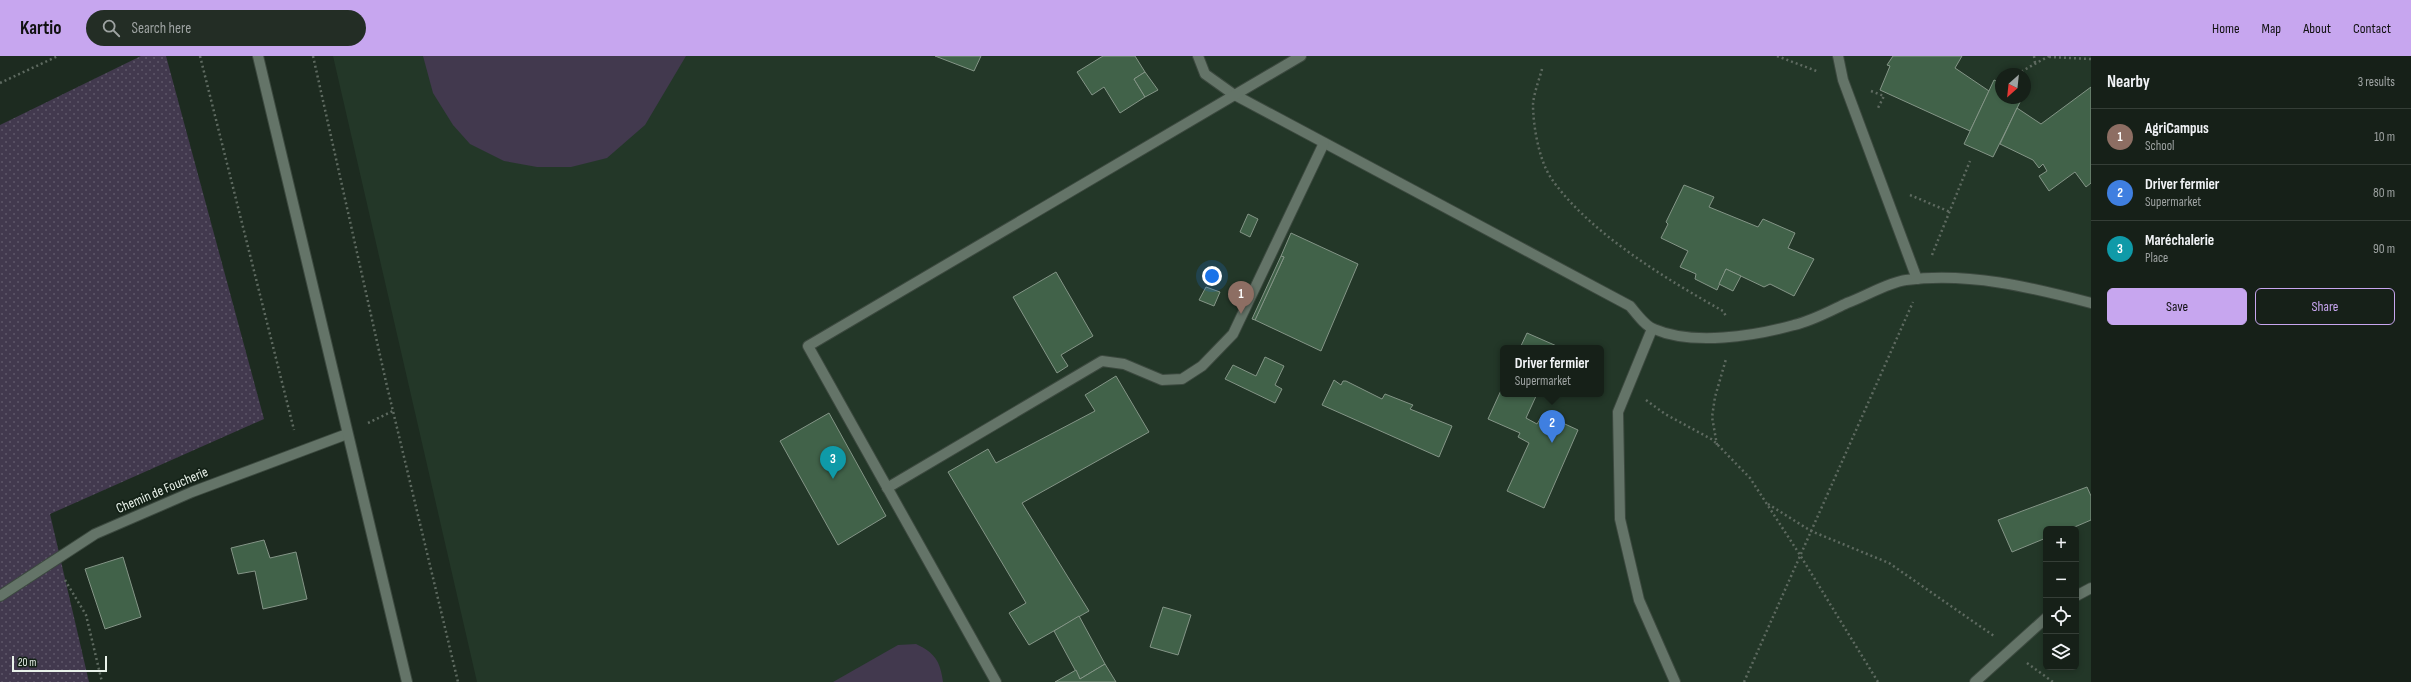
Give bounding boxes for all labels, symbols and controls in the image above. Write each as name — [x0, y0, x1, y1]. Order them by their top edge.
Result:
search box — [86, 10, 366, 46]
text: Kartio — [20, 17, 62, 40]
icon: search — [100, 17, 122, 39]
text: Search here — [132, 19, 191, 38]
text: Home — [2212, 20, 2240, 37]
text: Map — [2262, 20, 2281, 37]
text: About — [2303, 20, 2331, 37]
text: Contact — [2353, 20, 2391, 37]
north arrow — [1995, 68, 2031, 104]
text: Nearby — [2107, 72, 2150, 92]
text: 3 results — [2358, 74, 2395, 90]
text: AgriCampus — [2145, 119, 2209, 138]
text: 1 — [2117, 129, 2123, 145]
text: 10 m — [2374, 129, 2395, 145]
text: School — [2145, 138, 2175, 154]
text: Driver fermier — [2145, 175, 2220, 194]
text: 2 — [2117, 185, 2123, 201]
text: 80 m — [2373, 185, 2395, 201]
text: Supermarket — [2145, 194, 2201, 210]
text: Maréchalerie — [2145, 231, 2214, 250]
text: 3 — [2117, 241, 2123, 257]
text: 90 m — [2373, 241, 2395, 257]
text: Place — [2145, 250, 2168, 266]
your location — [1202, 266, 1222, 286]
pin: 1 — [1228, 281, 1254, 314]
button: Save — [2107, 288, 2247, 325]
button: Share — [2255, 288, 2395, 325]
popup — [1500, 345, 1604, 397]
text: Driver fermier — [1515, 354, 1589, 373]
text: Supermarket — [1515, 373, 1571, 389]
pin: 2 — [1539, 410, 1565, 443]
pin: 3 — [820, 446, 846, 479]
street label: Chemin de Foucherie — [114, 463, 210, 517]
map controls — [2043, 526, 2079, 670]
button: + — [2043, 526, 2079, 562]
button: − — [2043, 562, 2079, 598]
button: locate — [2043, 598, 2079, 634]
button: layers — [2043, 634, 2079, 670]
scale bar — [12, 654, 107, 673]
text: 20 m — [18, 656, 36, 669]

